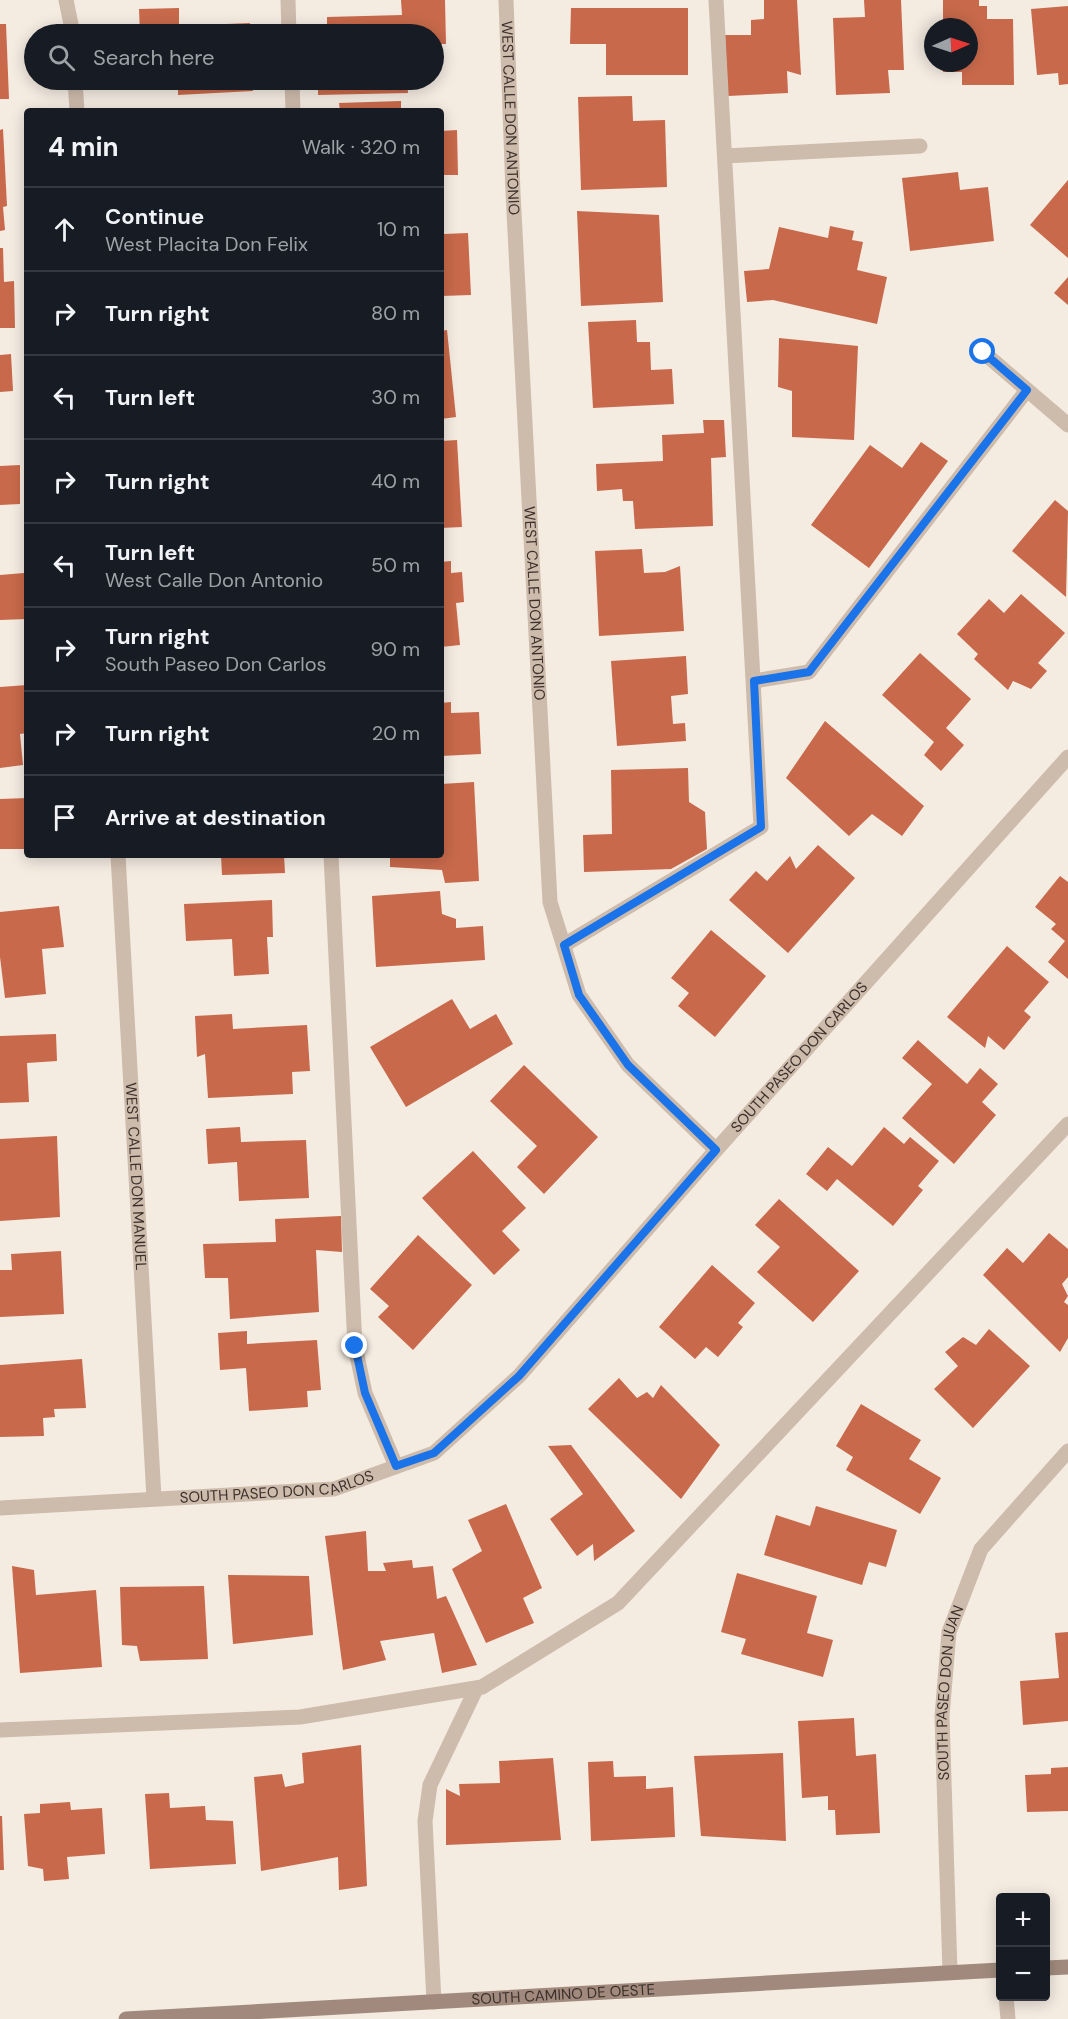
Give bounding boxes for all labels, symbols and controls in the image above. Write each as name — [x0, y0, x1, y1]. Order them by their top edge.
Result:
north arrow — [924, 18, 978, 72]
street label: WEST CALLE DON ANTONIO — [497, 20, 524, 216]
search box — [24, 24, 444, 90]
icon: search — [45, 41, 78, 74]
text: Search here — [93, 43, 214, 72]
text: 4 min — [48, 130, 119, 164]
text: Walk · 320 m — [302, 134, 420, 160]
text: Continue — [105, 202, 204, 231]
icon: ahead — [48, 213, 81, 246]
text: 10 m — [377, 216, 420, 242]
text: West Placita Don Felix — [105, 231, 308, 257]
icon: right — [48, 297, 81, 330]
text: Turn right — [105, 299, 210, 328]
text: 80 m — [371, 300, 420, 326]
route start — [969, 338, 995, 364]
icon: left — [48, 381, 81, 414]
text: Turn left — [105, 383, 195, 412]
text: 30 m — [371, 384, 420, 410]
icon: right — [48, 465, 81, 498]
text: Turn right — [105, 467, 210, 496]
text: 40 m — [371, 468, 420, 494]
street label: WEST CALLE DON ANTONIO — [519, 506, 549, 701]
text: Turn left — [105, 538, 195, 567]
icon: left — [48, 549, 81, 582]
text: 50 m — [371, 552, 420, 578]
text: West Calle Don Antonio — [105, 567, 323, 593]
text: Turn right — [105, 622, 210, 651]
icon: right — [48, 633, 81, 666]
text: 90 m — [371, 636, 420, 662]
text: South Paseo Don Carlos — [105, 651, 327, 677]
icon: right — [48, 717, 81, 750]
text: Turn right — [105, 719, 210, 748]
text: 20 m — [372, 720, 420, 746]
icon: arrive — [48, 801, 81, 834]
text: Arrive at destination — [105, 803, 326, 832]
street label: SOUTH PASEO DON CARLOS — [726, 977, 872, 1137]
street label: WEST CALLE DON MANUEL — [121, 1082, 151, 1271]
route end — [341, 1332, 367, 1358]
street label: SOUTH PASEO DON CARLOS — [179, 1465, 377, 1508]
street label: SOUTH PASEO DON JUAN — [932, 1602, 968, 1781]
map controls — [996, 1893, 1050, 2001]
button: + — [996, 1893, 1050, 1947]
button: − — [996, 1947, 1050, 2001]
street label: SOUTH CAMINO DE OESTE — [471, 1979, 656, 2010]

